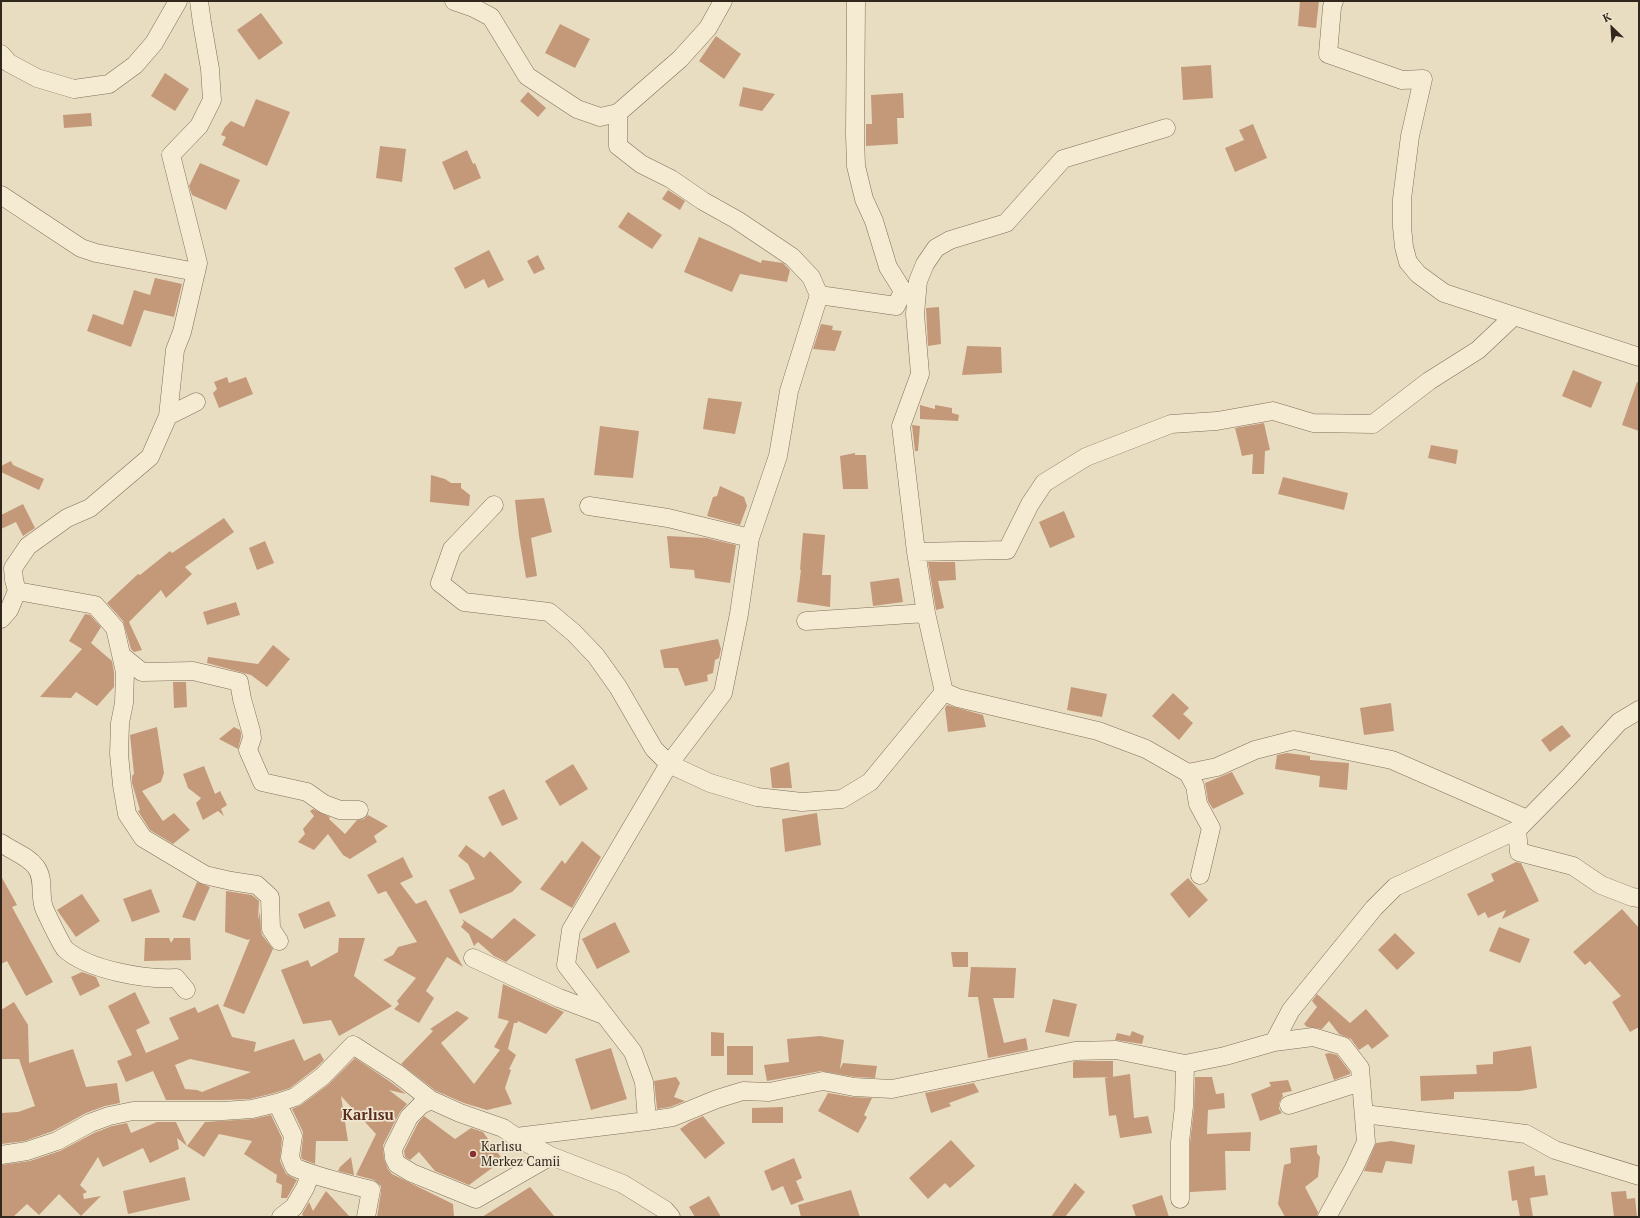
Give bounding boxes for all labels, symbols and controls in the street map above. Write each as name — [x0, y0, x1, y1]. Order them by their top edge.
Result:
north arrow — [1592, 8, 1632, 48]
text: K — [1600, 9, 1613, 25]
district label: Karlısu — [342, 1107, 394, 1125]
place label: Karlısu Merkez Camii — [481, 1139, 560, 1170]
marker: Karlısu Merkez Camii — [468, 1149, 478, 1159]

